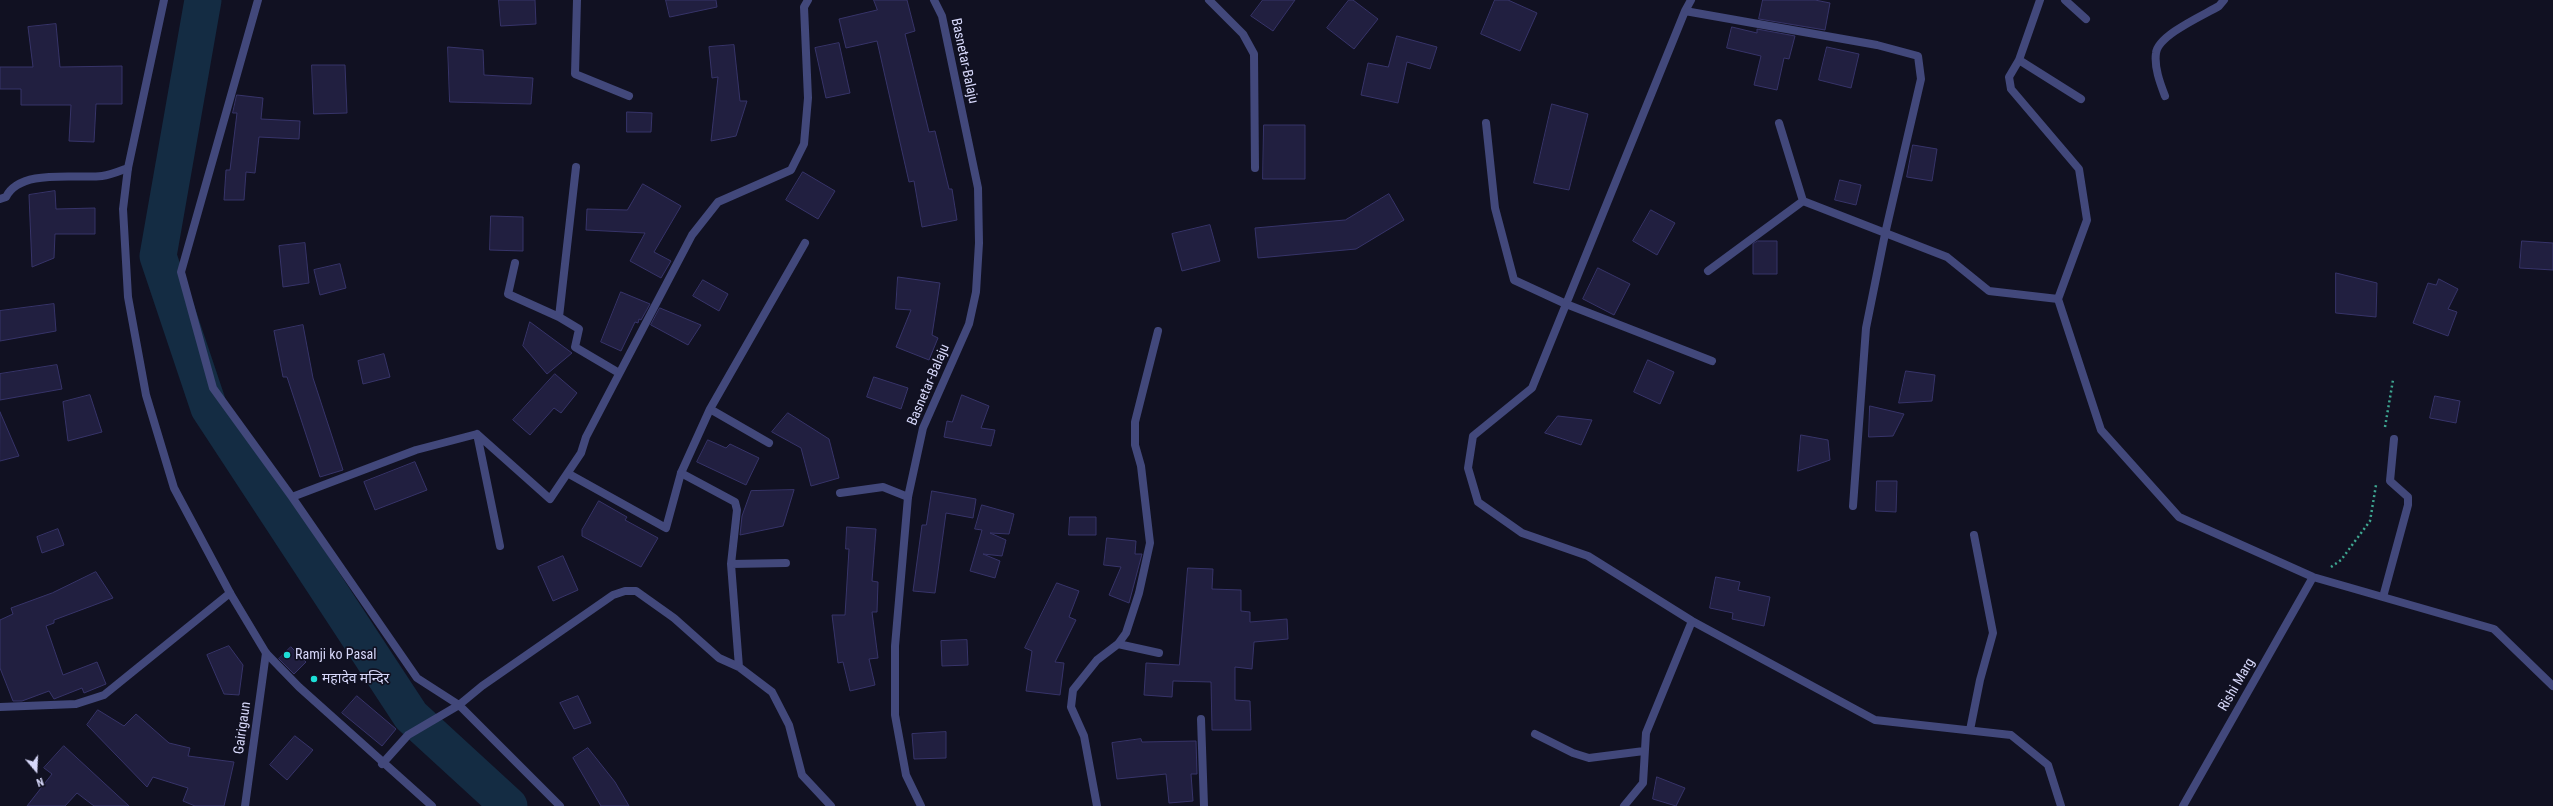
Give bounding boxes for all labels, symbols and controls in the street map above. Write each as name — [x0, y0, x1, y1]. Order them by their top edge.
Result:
street label: Basnetar-Balaju — [947, 17, 981, 105]
street label: Basnetar-Balaju — [904, 342, 954, 428]
place label: Ramji ko Pasal — [295, 647, 376, 663]
marker: Ramji ko Pasal — [282, 650, 292, 660]
street label: Rishi Marg — [2215, 655, 2259, 715]
place label: महादेव मन्दिर — [322, 671, 389, 687]
marker: महादेव मन्दिर — [309, 674, 319, 684]
street label: Gairigaun — [231, 701, 255, 755]
north arrow — [16, 750, 56, 790]
text: N — [35, 775, 45, 789]

